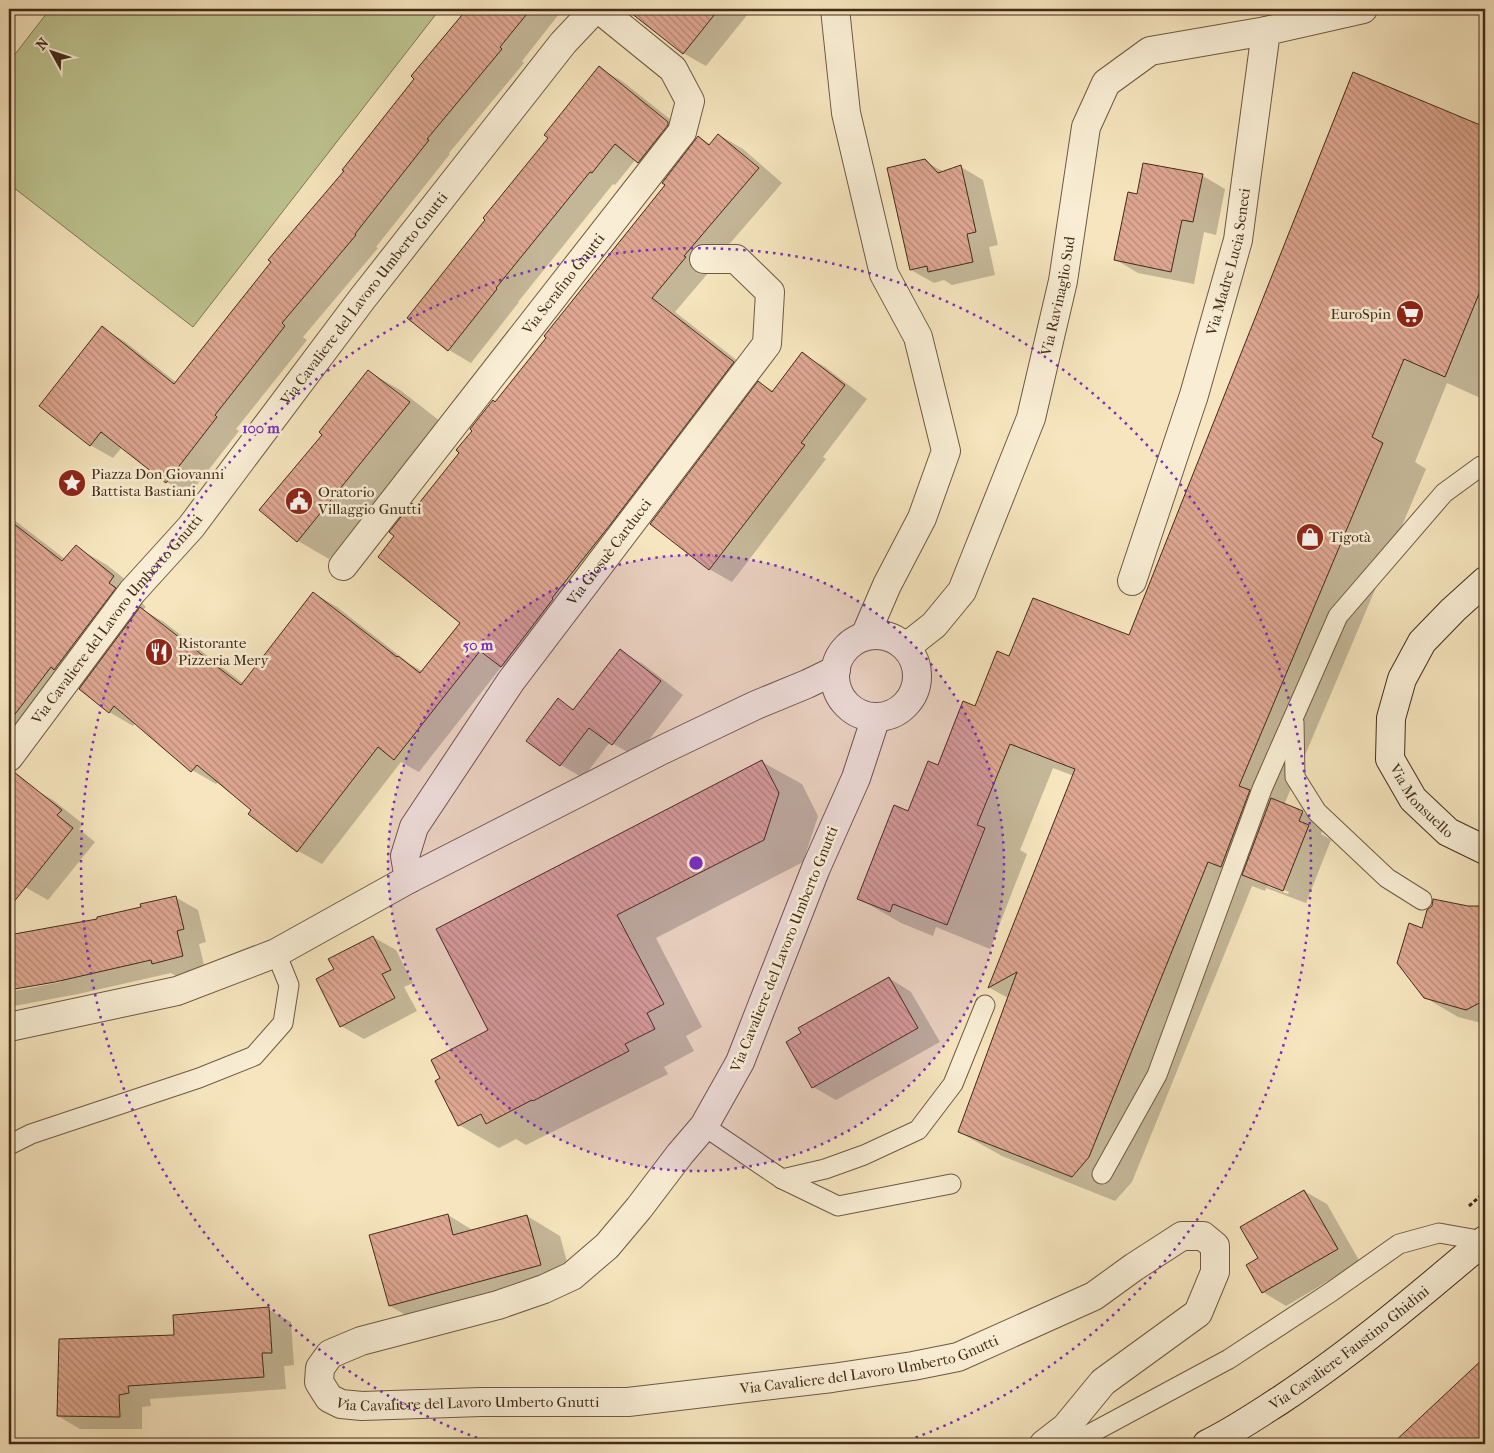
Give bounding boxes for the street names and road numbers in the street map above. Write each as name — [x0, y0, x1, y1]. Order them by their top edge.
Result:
street label: Via Madre Lucia Seneci — [1202, 186, 1254, 338]
street label: Via Cavaliere del Lavoro Umberto Gnutti — [276, 188, 452, 410]
street label: Via Serafino Gnutti — [518, 229, 609, 339]
street label: Via Ravinaglio Sud — [1037, 234, 1079, 358]
street label: Via Giosuè Carducci — [562, 495, 656, 610]
street label: Via Cavaliere del Lavoro Umberto Gnutti — [27, 511, 206, 729]
street label: Via Monsuello — [1385, 760, 1456, 842]
street label: Via Cavaliere del Lavoro Umberto Gnutti — [726, 823, 842, 1075]
street label: Via Cavaliere Faustino Ghidini — [1265, 1281, 1433, 1414]
street label: Via Cavaliere del Lavoro Umberto Gnutti — [738, 1331, 1002, 1398]
street label: Via Cavaliere del Lavoro Umberto Gnutti — [332, 1393, 600, 1415]

